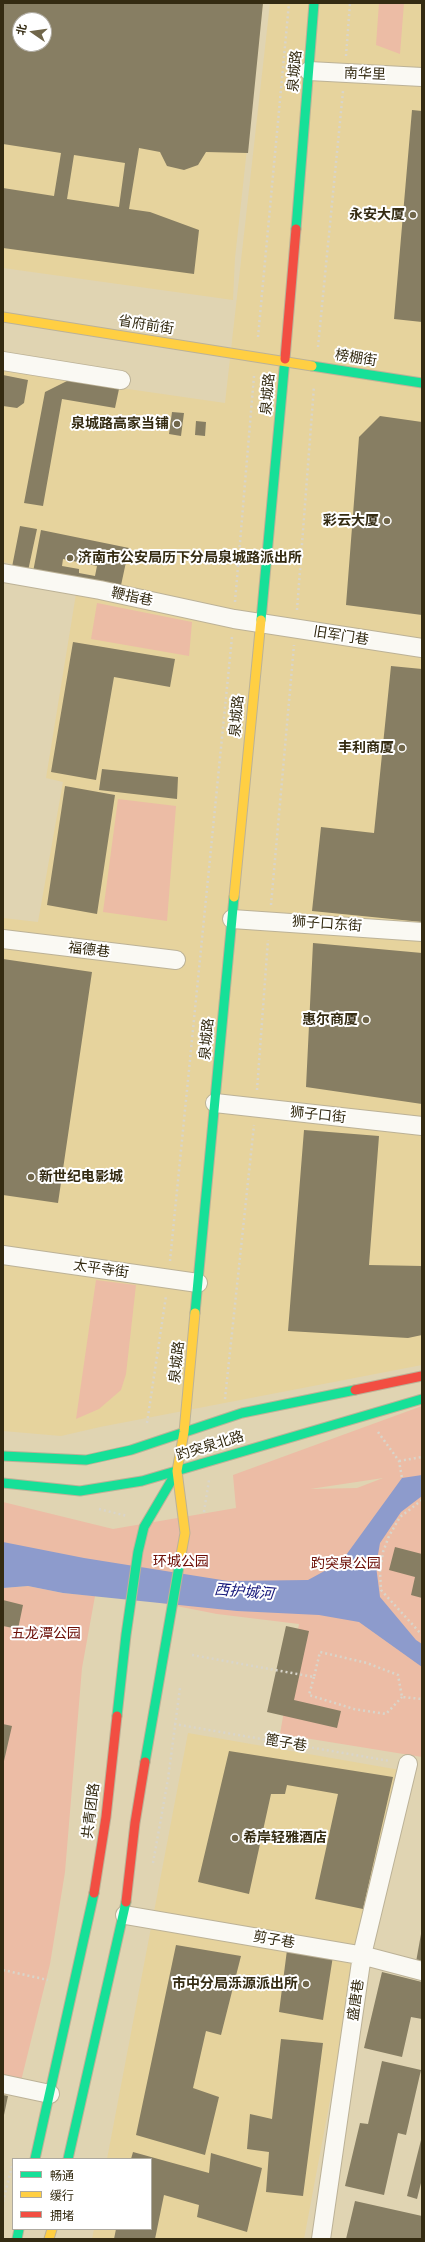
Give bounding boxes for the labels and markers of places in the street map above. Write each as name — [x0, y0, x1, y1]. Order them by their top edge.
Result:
place label: 永安大厦 — [349, 207, 405, 223]
marker: 永安大厦 — [408, 210, 418, 220]
place label: 泉城路高家当铺 — [71, 416, 169, 432]
marker: 泉城路高家当铺 — [172, 419, 182, 429]
place label: 彩云大厦 — [323, 513, 379, 529]
marker: 彩云大厦 — [382, 516, 392, 526]
place label: 济南市公安局历下分局泉城路派出所 — [78, 550, 302, 566]
marker: 济南市公安局历下分局泉城路派出所 — [65, 553, 75, 563]
place label: 丰利商厦 — [338, 740, 394, 756]
marker: 丰利商厦 — [397, 743, 407, 753]
place label: 惠尔商厦 — [302, 1012, 358, 1028]
marker: 惠尔商厦 — [361, 1015, 371, 1025]
place label: 新世纪电影城 — [39, 1169, 123, 1185]
marker: 新世纪电影城 — [26, 1172, 36, 1182]
place label: 希岸轻雅酒店 — [243, 1830, 327, 1846]
marker: 希岸轻雅酒店 — [230, 1833, 240, 1843]
place label: 市中分局泺源派出所 — [172, 1976, 298, 1992]
marker: 市中分局泺源派出所 — [301, 1979, 311, 1989]

